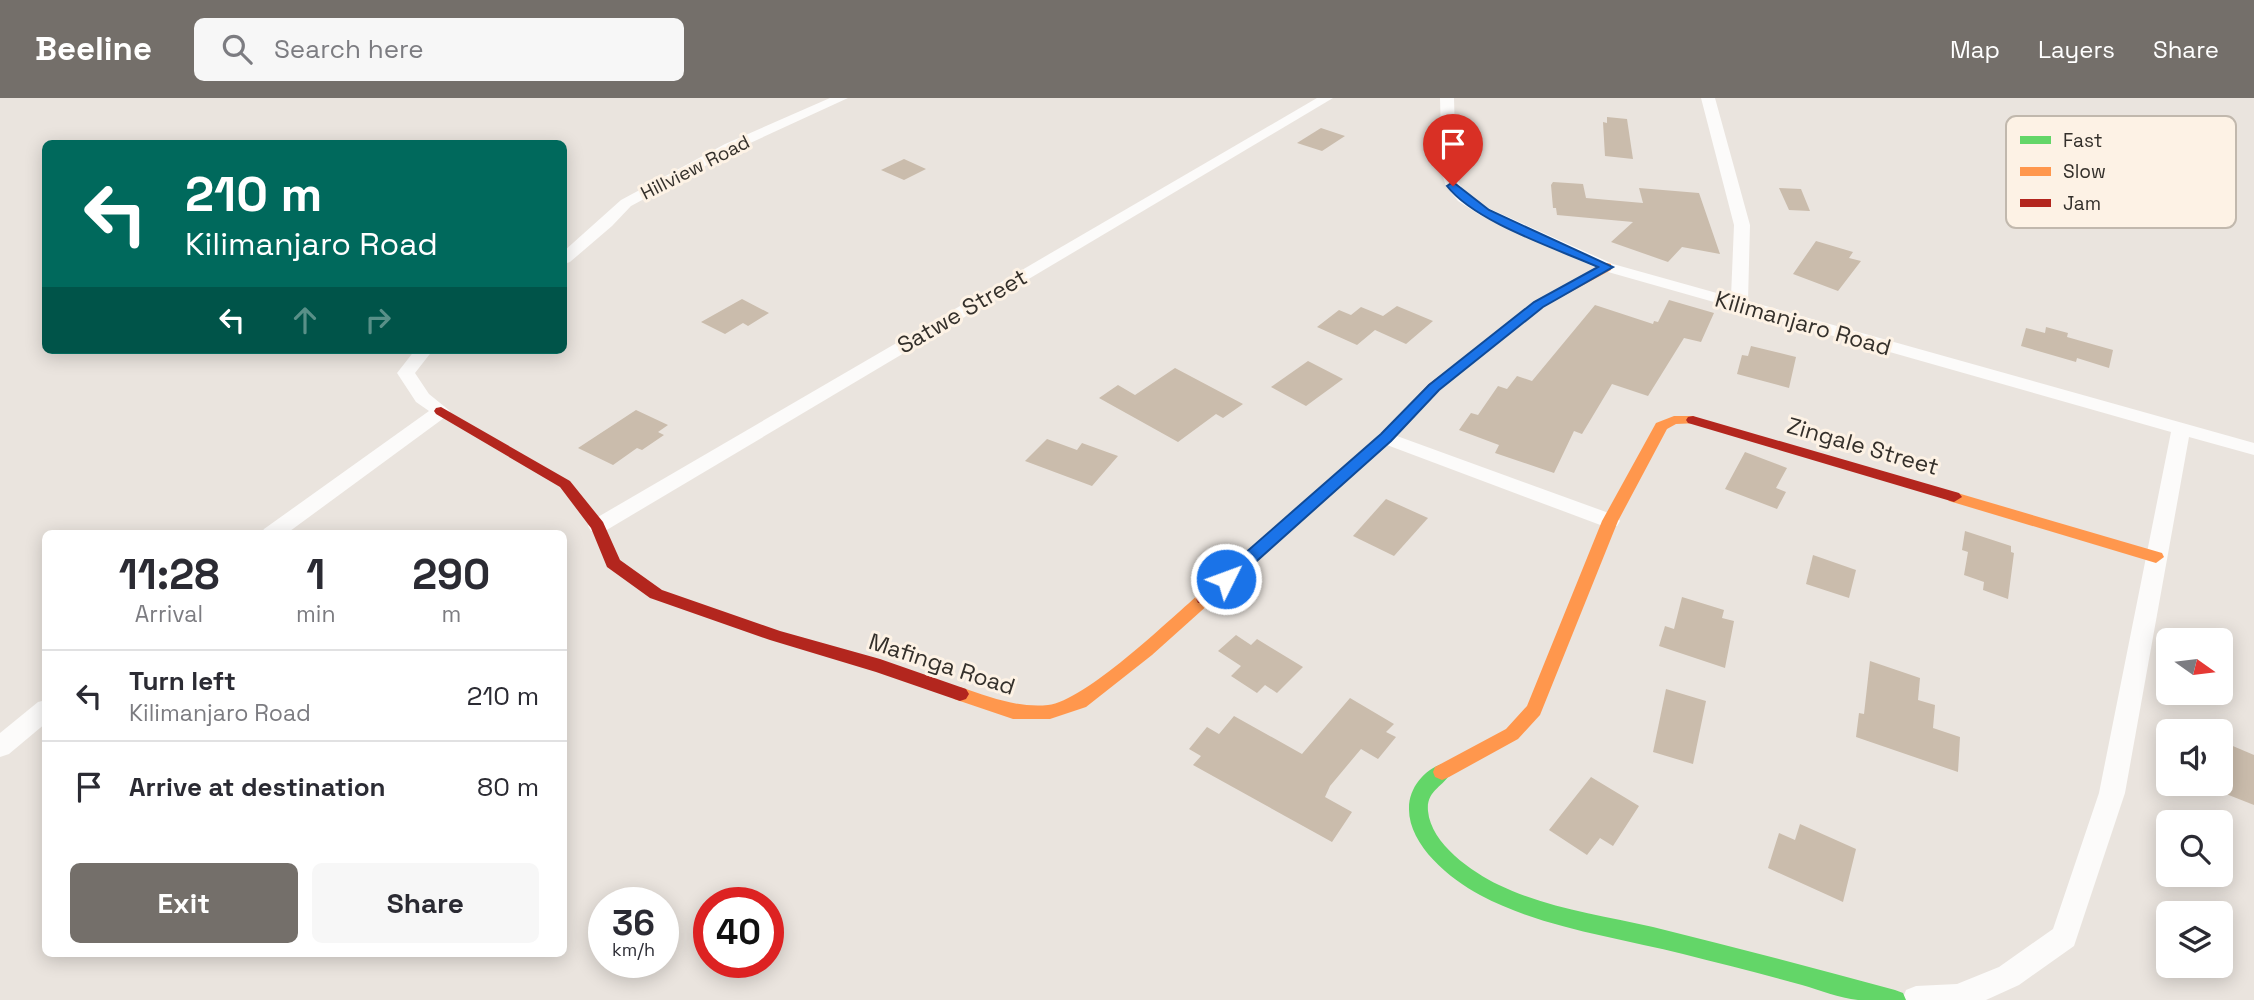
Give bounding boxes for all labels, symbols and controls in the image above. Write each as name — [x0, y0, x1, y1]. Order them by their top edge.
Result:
search box — [194, 18, 684, 81]
text: Beeline — [35, 28, 152, 70]
icon: search — [218, 30, 256, 68]
text: Search here — [274, 32, 424, 66]
text: Map — [1950, 34, 2000, 65]
text: Layers — [2038, 34, 2115, 65]
text: Share — [2153, 34, 2219, 65]
pin — [1423, 114, 1483, 186]
legend — [2006, 116, 2236, 228]
icon: arrive — [1434, 125, 1472, 163]
text: Fast — [2063, 128, 2103, 153]
street label: Hillview Road — [636, 129, 754, 206]
text: Slow — [2063, 159, 2106, 184]
text: 210 m — [185, 163, 322, 225]
icon: left — [70, 168, 161, 259]
text: Jam — [2063, 191, 2101, 216]
text: Kilimanjaro Road — [185, 224, 438, 264]
street label: Satwe Street — [892, 262, 1032, 360]
street label: Kilimanjaro Road — [1711, 284, 1895, 362]
icon: left — [213, 301, 251, 339]
icon: ahead — [286, 301, 324, 339]
icon: right — [359, 301, 397, 339]
street label: Zingale Street — [1784, 410, 1942, 482]
position arrow — [1189, 542, 1263, 616]
text: 11:28 — [119, 548, 219, 601]
text: 1 — [306, 548, 325, 601]
text: 290 — [412, 548, 490, 601]
text: Arrival — [135, 599, 203, 629]
text: min — [296, 599, 336, 629]
text: m — [441, 599, 461, 629]
street label: Mafinga Road — [865, 626, 1019, 702]
north arrow — [2156, 628, 2233, 705]
map controls — [2156, 628, 2233, 978]
text: Turn left — [129, 664, 236, 698]
icon: left — [70, 677, 108, 715]
text: 210 m — [467, 679, 539, 713]
text: Kilimanjaro Road — [129, 698, 311, 728]
button: sound — [2156, 719, 2233, 796]
icon: arrive — [70, 768, 108, 806]
text: Arrive at destination — [129, 770, 386, 804]
text: 80 m — [477, 770, 539, 804]
button: search — [2156, 810, 2233, 887]
button: Exit — [70, 863, 298, 943]
button: Share — [312, 863, 539, 943]
speed limit sign: 40 — [693, 887, 784, 978]
text: 36 — [612, 901, 655, 945]
button: layers — [2156, 901, 2233, 978]
text: km/h — [612, 938, 655, 961]

